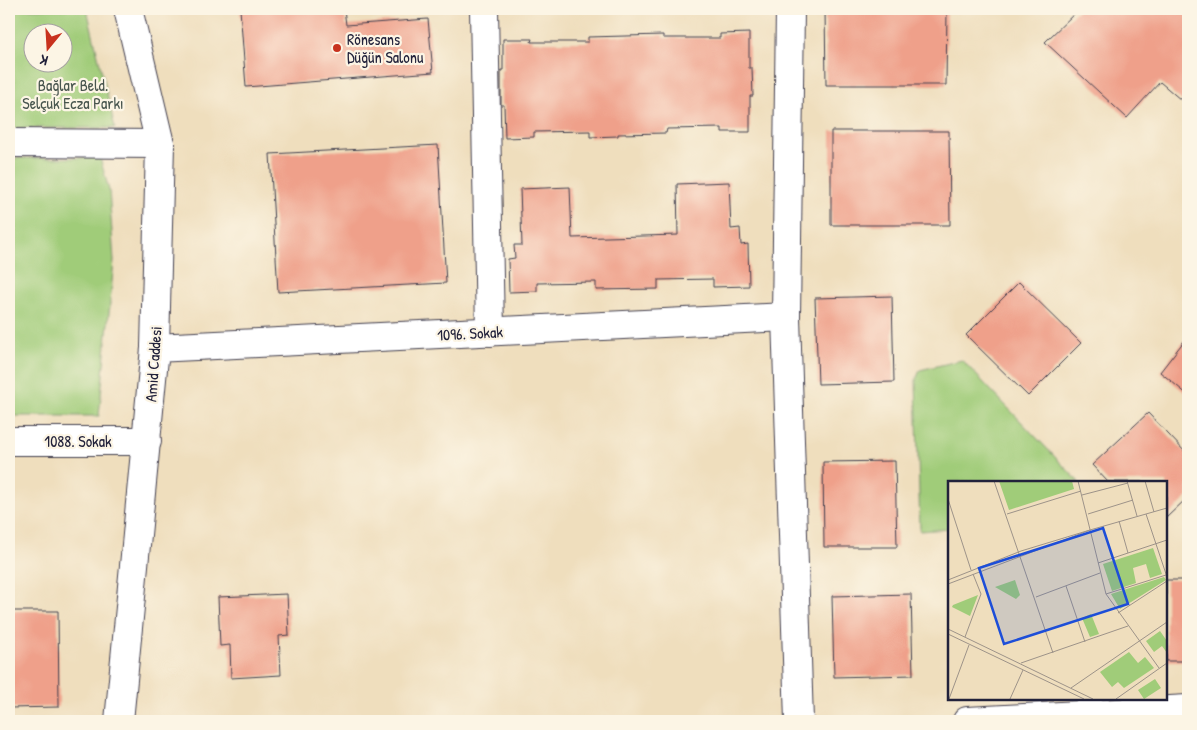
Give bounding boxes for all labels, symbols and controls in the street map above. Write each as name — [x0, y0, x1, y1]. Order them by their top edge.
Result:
north arrow — [22, 22, 72, 72]
place label: Rönesans Düğün Salonu — [347, 28, 424, 68]
marker: Rönesans Düğün Salonu — [331, 42, 343, 54]
text: K — [37, 50, 50, 71]
park label: Bağlar Beld. Selçuk Ecza Parkı — [22, 74, 124, 114]
street label: 1096. Sokak — [437, 320, 504, 346]
street label: Amid Caddesi — [139, 325, 167, 403]
street label: 1088. Sokak — [44, 430, 112, 452]
inset map — [948, 481, 1167, 700]

